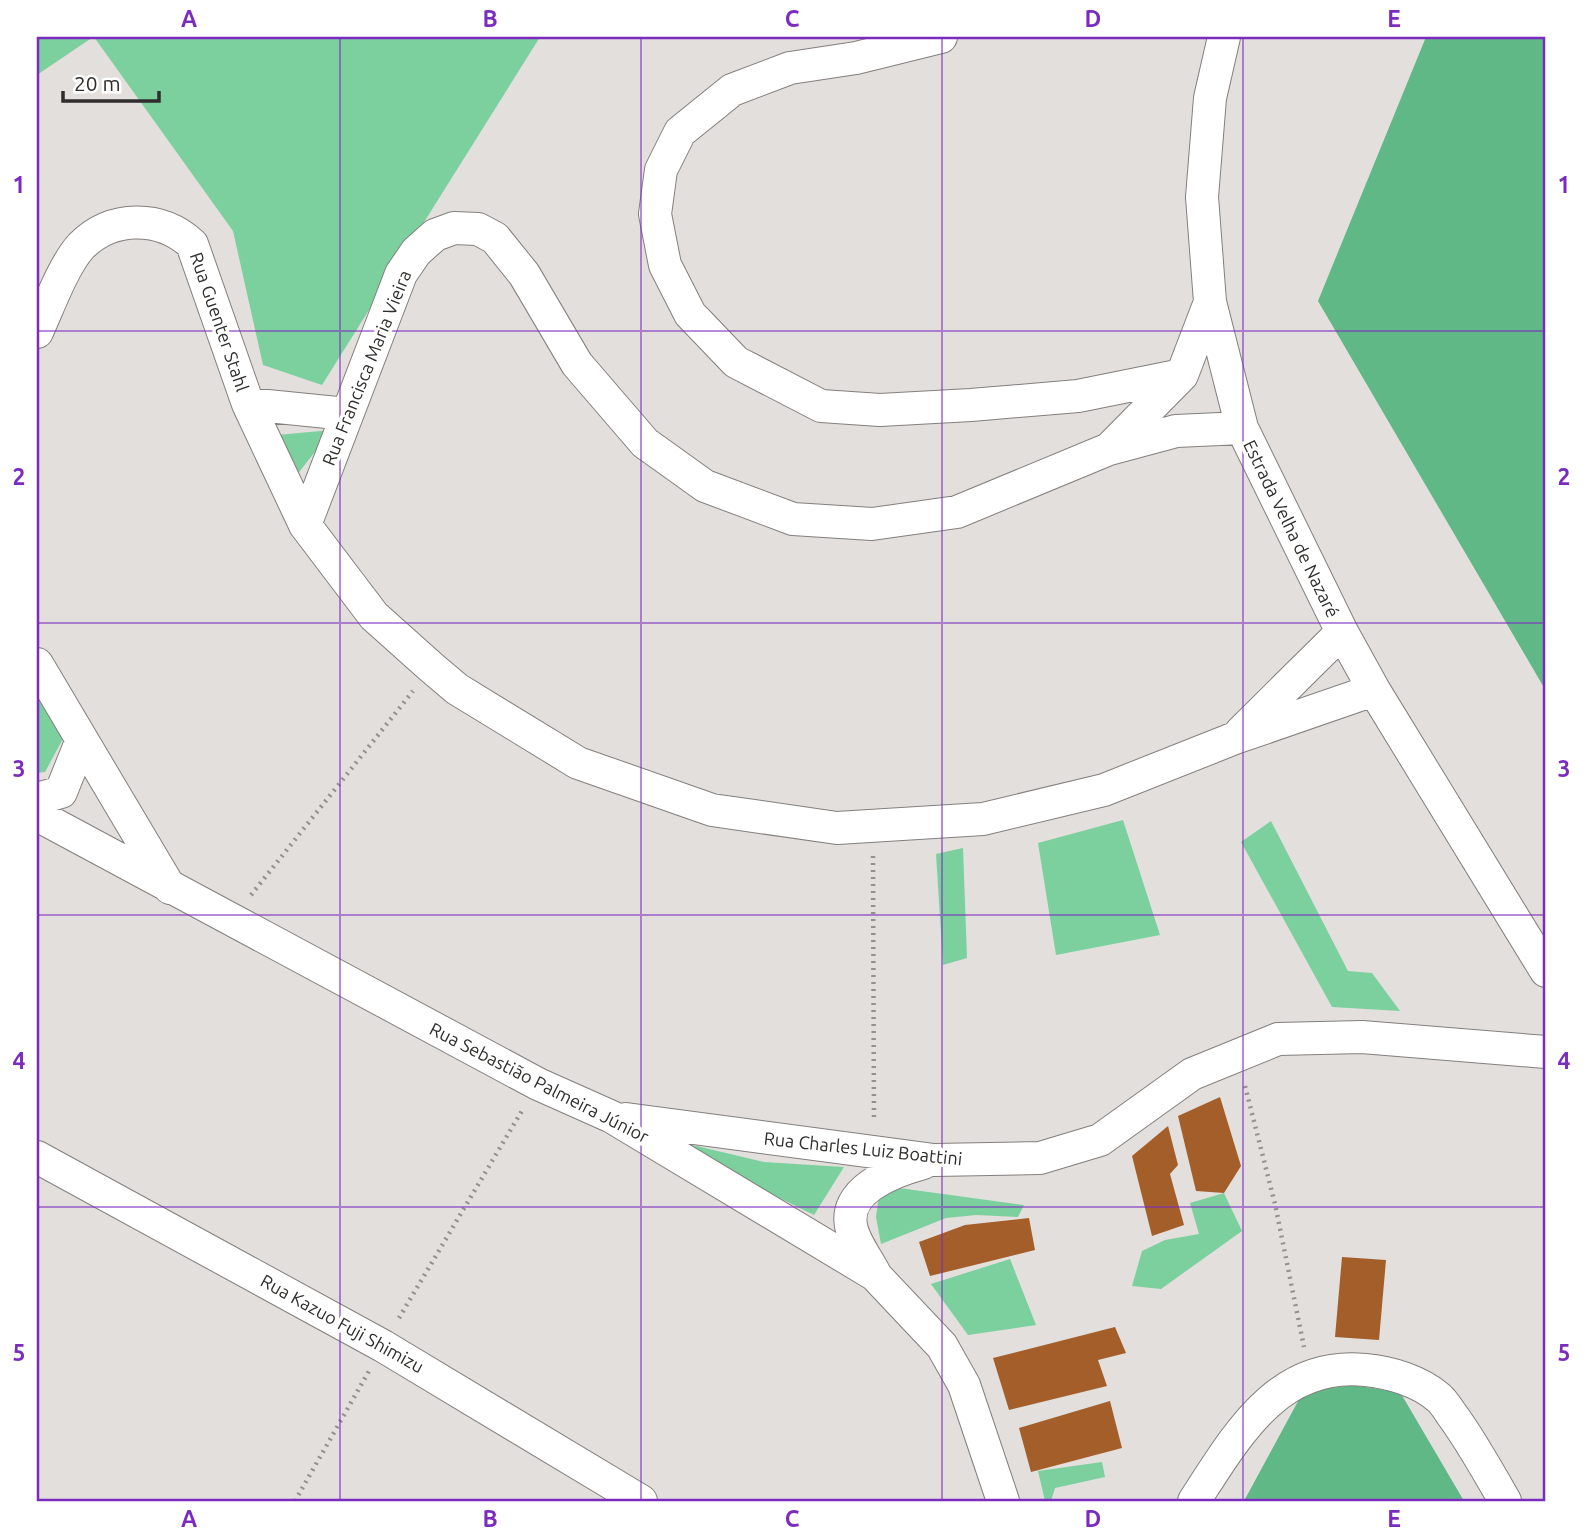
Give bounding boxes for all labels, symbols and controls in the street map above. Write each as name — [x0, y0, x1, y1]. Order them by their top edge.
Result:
text: A — [181, 6, 197, 31]
text: B — [482, 6, 498, 31]
text: C — [785, 6, 800, 31]
text: D — [1085, 6, 1101, 31]
text: E — [1387, 6, 1401, 31]
scale bar — [63, 60, 159, 104]
text: 20 m — [74, 71, 121, 95]
text: 1 — [13, 172, 25, 197]
text: 1 — [1558, 172, 1570, 197]
street label: Rua Guenter Stahl — [187, 249, 253, 394]
street label: Rua Francisca Maria Vieira — [318, 267, 414, 468]
street label: Estrada Velha de Nazaré — [1240, 437, 1344, 621]
text: 2 — [13, 464, 25, 489]
text: 2 — [1558, 464, 1570, 489]
text: 3 — [13, 756, 25, 781]
text: 3 — [1558, 756, 1570, 781]
street label: Rua Sebastião Palmeira Júnior — [427, 1018, 652, 1146]
text: 4 — [13, 1048, 26, 1073]
text: 4 — [1558, 1048, 1571, 1073]
street label: Rua Charles Luiz Boattini — [763, 1128, 963, 1168]
street label: Rua Kazuo Fuji Shimizu — [258, 1270, 427, 1376]
text: 5 — [13, 1340, 25, 1365]
text: 5 — [1558, 1340, 1570, 1365]
text: A — [181, 1506, 197, 1531]
text: B — [482, 1506, 498, 1531]
text: C — [785, 1506, 800, 1531]
text: D — [1085, 1506, 1101, 1531]
text: E — [1387, 1506, 1401, 1531]

